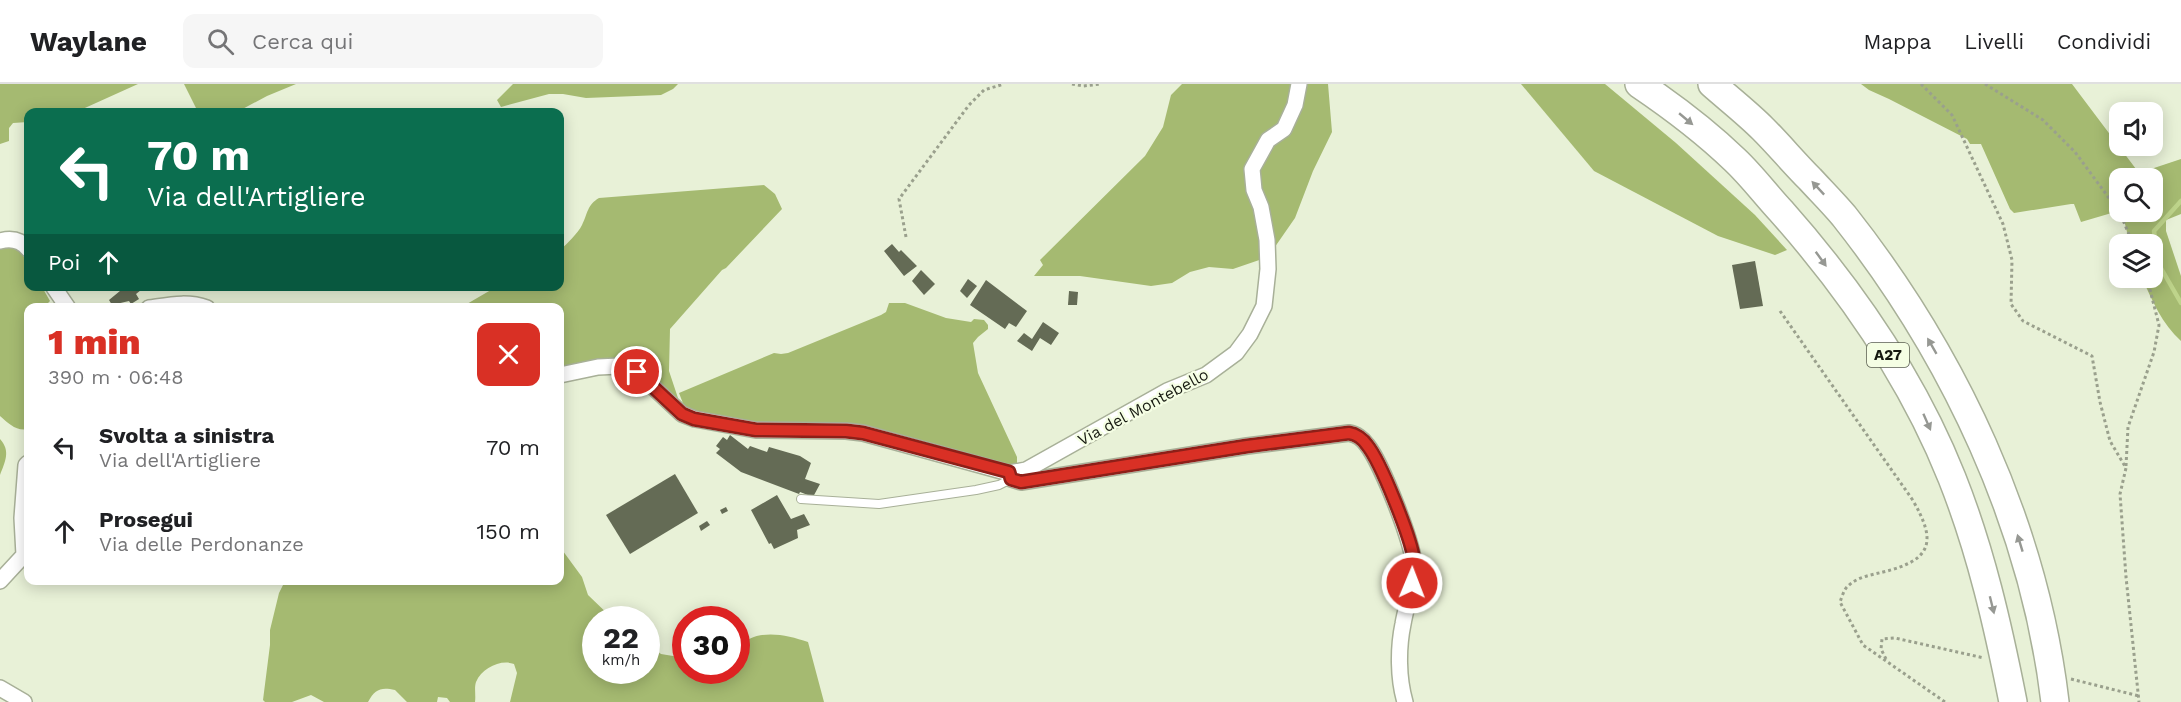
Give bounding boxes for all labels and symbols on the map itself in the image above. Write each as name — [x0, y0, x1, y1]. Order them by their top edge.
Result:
one-way arrow — [1678, 112, 1694, 125]
one-way arrow — [1812, 181, 1825, 196]
one-way arrow — [1815, 250, 1827, 266]
one-way arrow — [1926, 338, 1937, 354]
road number: A27 — [1867, 343, 1909, 367]
pin — [611, 346, 662, 397]
street label: Via del Montebello — [1074, 364, 1212, 450]
one-way arrow — [1922, 414, 1932, 432]
one-way arrow — [2015, 534, 2024, 552]
position arrow — [1380, 551, 1444, 615]
one-way arrow — [1988, 596, 1998, 615]
speed limit sign: 30 — [672, 606, 750, 684]

